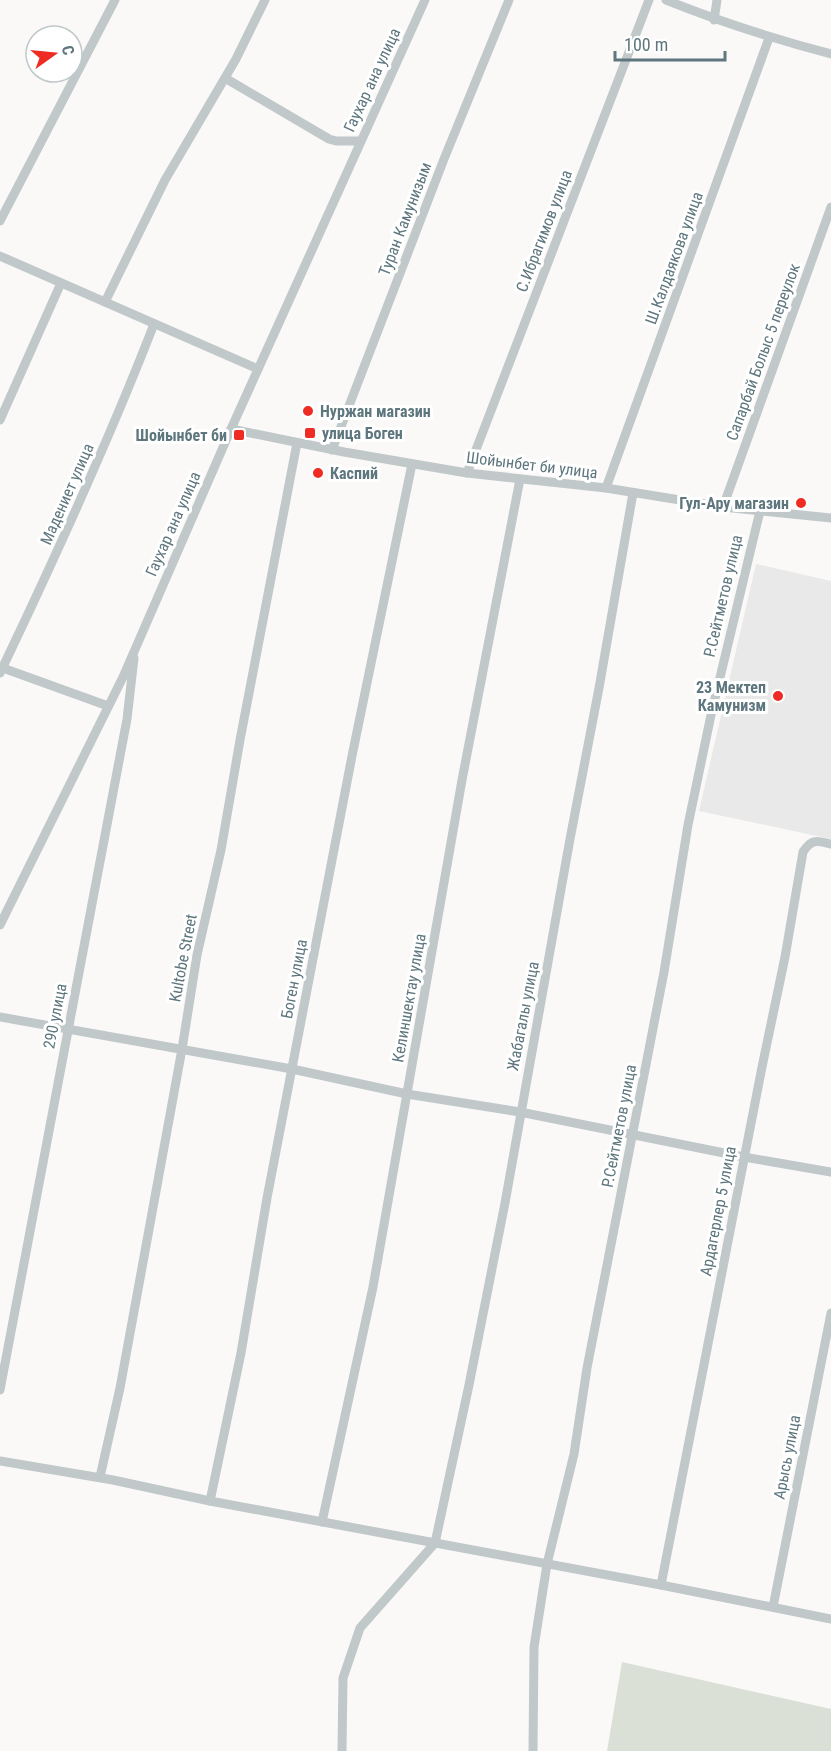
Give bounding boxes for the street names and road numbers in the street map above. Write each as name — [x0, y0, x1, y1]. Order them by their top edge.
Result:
street label: Гаухар ана улица — [340, 25, 404, 135]
street label: Туран Камунизым — [375, 160, 435, 278]
street label: С.Ибрагимов улица — [512, 167, 576, 295]
street label: Ш.Калдаякова улица — [641, 189, 707, 327]
street label: Сапарбай Болыс 5 переулок — [722, 260, 804, 443]
street label: Мадениет улица — [36, 440, 98, 548]
street label: Шойынбет би улица — [465, 448, 599, 482]
street label: Гаухар ана улица — [141, 469, 205, 579]
street label: Р.Сейтметов улица — [700, 533, 746, 659]
street label: Kultobe Street — [165, 912, 201, 1004]
street label: Келиншектау улица — [388, 932, 430, 1064]
street label: Боген улица — [277, 938, 311, 1020]
street label: Жабагалы улица — [503, 960, 543, 1072]
street label: 290 улица — [39, 982, 71, 1050]
street label: Р.Сейтметов улица — [598, 1063, 640, 1189]
street label: Ардагерлер 5 улица — [696, 1144, 740, 1278]
street label: Арысь улица — [770, 1413, 804, 1501]

